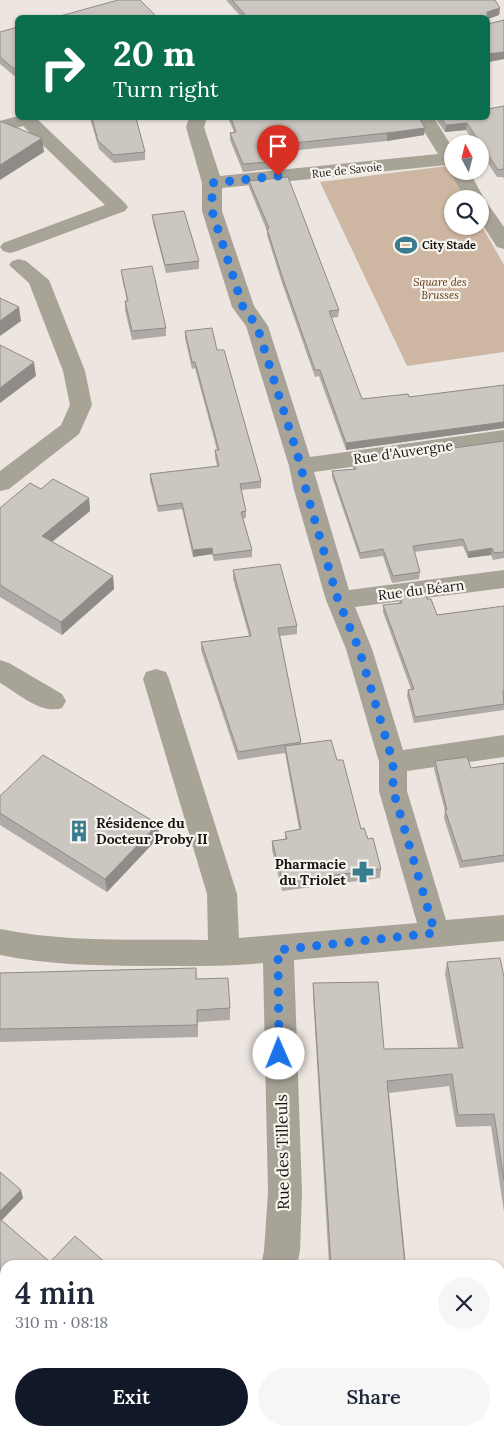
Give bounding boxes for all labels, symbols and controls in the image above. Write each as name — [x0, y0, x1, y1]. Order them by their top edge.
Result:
text: 20 m — [113, 31, 195, 76]
icon: right — [30, 35, 95, 100]
text: Turn right — [113, 75, 218, 103]
pin — [257, 125, 299, 176]
icon: arrive — [264, 132, 292, 160]
north arrow — [444, 135, 489, 180]
map controls — [444, 135, 489, 235]
street label: Rue de Savoie — [311, 159, 383, 181]
button: search — [444, 190, 489, 235]
sports icon: City Stade — [393, 232, 419, 258]
place label: City Stade — [422, 238, 476, 252]
park label: Square des Brusses — [413, 275, 467, 302]
street label: Rue d'Auvergne — [352, 436, 454, 468]
street label: Rue du Béarn — [377, 576, 466, 604]
place label: Résidence du Docteur Proby II — [96, 814, 208, 848]
building icon: Résidence du Docteur Proby II — [66, 818, 92, 844]
place label: Pharmacie du Triolet — [275, 855, 346, 889]
pharmacy icon: Pharmacie du Triolet — [350, 859, 376, 885]
position arrow — [252, 1027, 304, 1079]
street label: Rue des Tilleuls — [271, 1094, 293, 1210]
text: 4 min — [15, 1274, 95, 1312]
button: close — [438, 1277, 490, 1329]
text: 310 m · 08:18 — [15, 1312, 108, 1332]
button: Exit — [15, 1368, 248, 1426]
button: Share — [258, 1368, 490, 1426]

